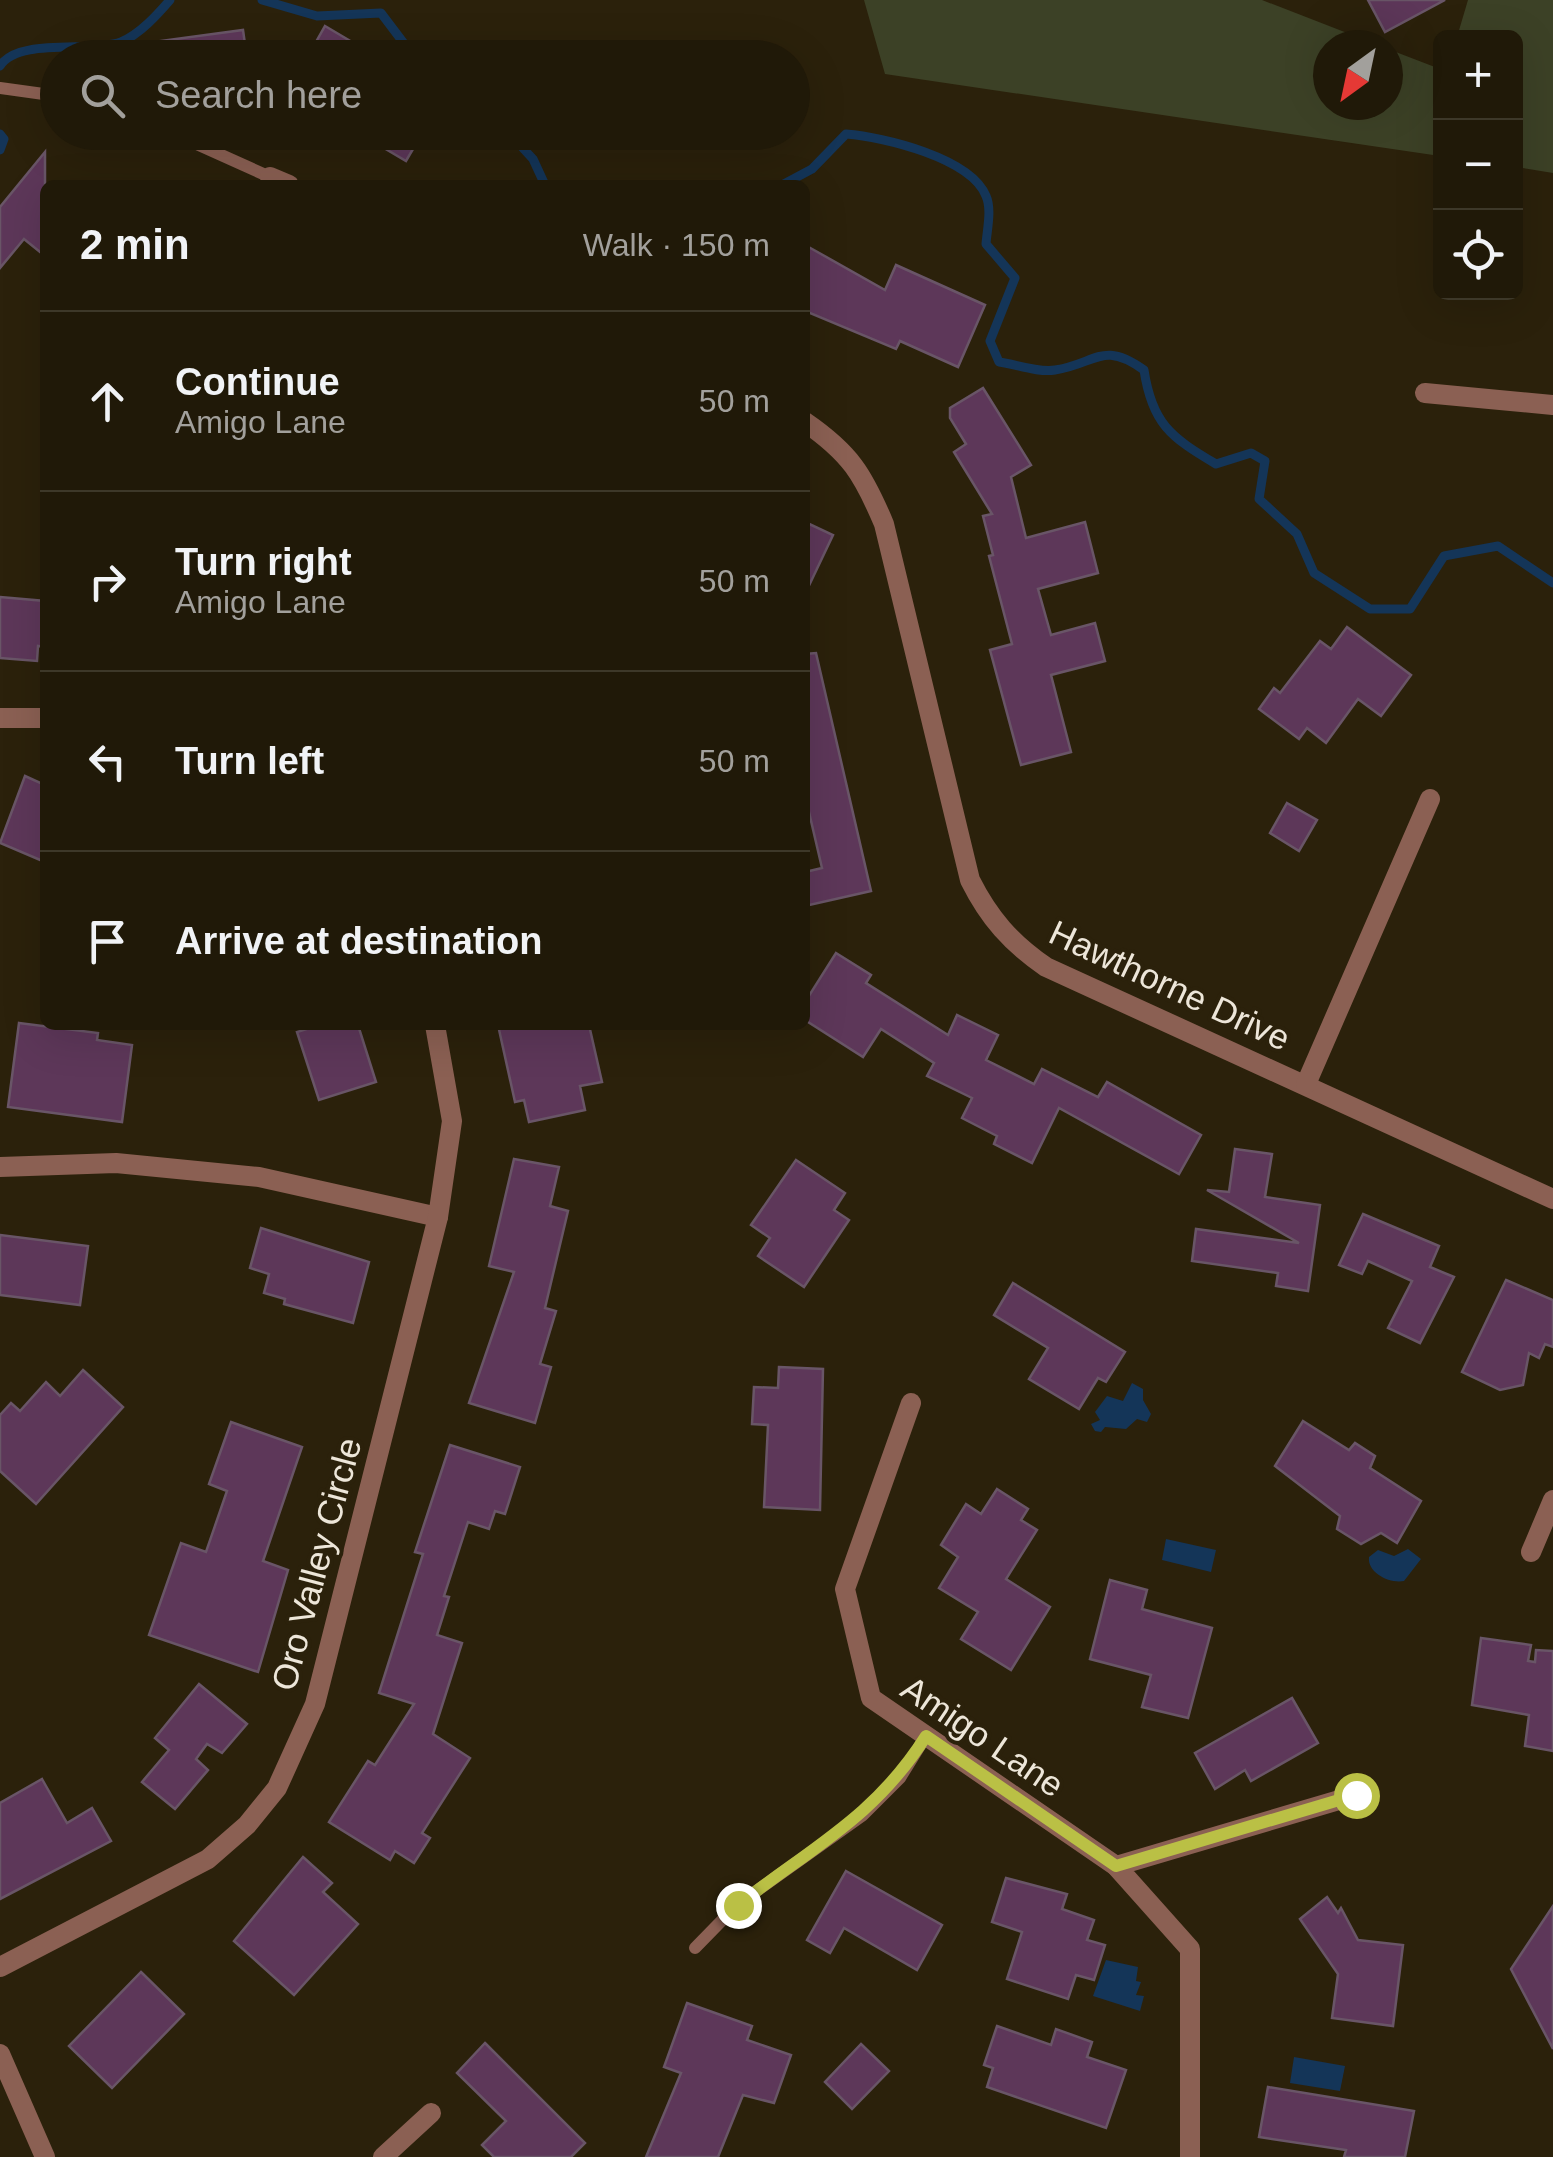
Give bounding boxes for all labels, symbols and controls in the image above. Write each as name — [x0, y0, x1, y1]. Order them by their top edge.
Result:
north arrow — [1313, 30, 1403, 120]
map controls — [1433, 30, 1523, 300]
button: + — [1433, 30, 1523, 120]
search box — [40, 40, 810, 150]
icon: search — [75, 68, 130, 123]
text: Search here — [155, 74, 362, 116]
button: − — [1433, 120, 1523, 210]
button: locate — [1433, 210, 1523, 300]
text: 2 min — [80, 221, 190, 268]
text: Walk · 150 m — [583, 227, 770, 263]
text: Continue — [175, 361, 340, 403]
icon: ahead — [80, 374, 135, 429]
text: 50 m — [699, 383, 770, 419]
text: Amigo Lane — [175, 404, 346, 440]
text: Turn right — [175, 541, 352, 583]
icon: right — [80, 554, 135, 609]
text: 50 m — [699, 563, 770, 599]
text: Amigo Lane — [175, 584, 346, 620]
icon: left — [80, 734, 135, 789]
text: Turn left — [175, 740, 324, 782]
text: 50 m — [699, 743, 770, 779]
street label: Hawthorne Drive — [1044, 912, 1296, 1058]
icon: arrive — [80, 914, 135, 969]
text: Arrive at destination — [175, 920, 542, 962]
street label: Oro Valley Circle — [264, 1433, 368, 1695]
street label: Amigo Lane — [895, 1668, 1071, 1804]
route start — [1334, 1773, 1380, 1819]
route end — [716, 1883, 762, 1929]

